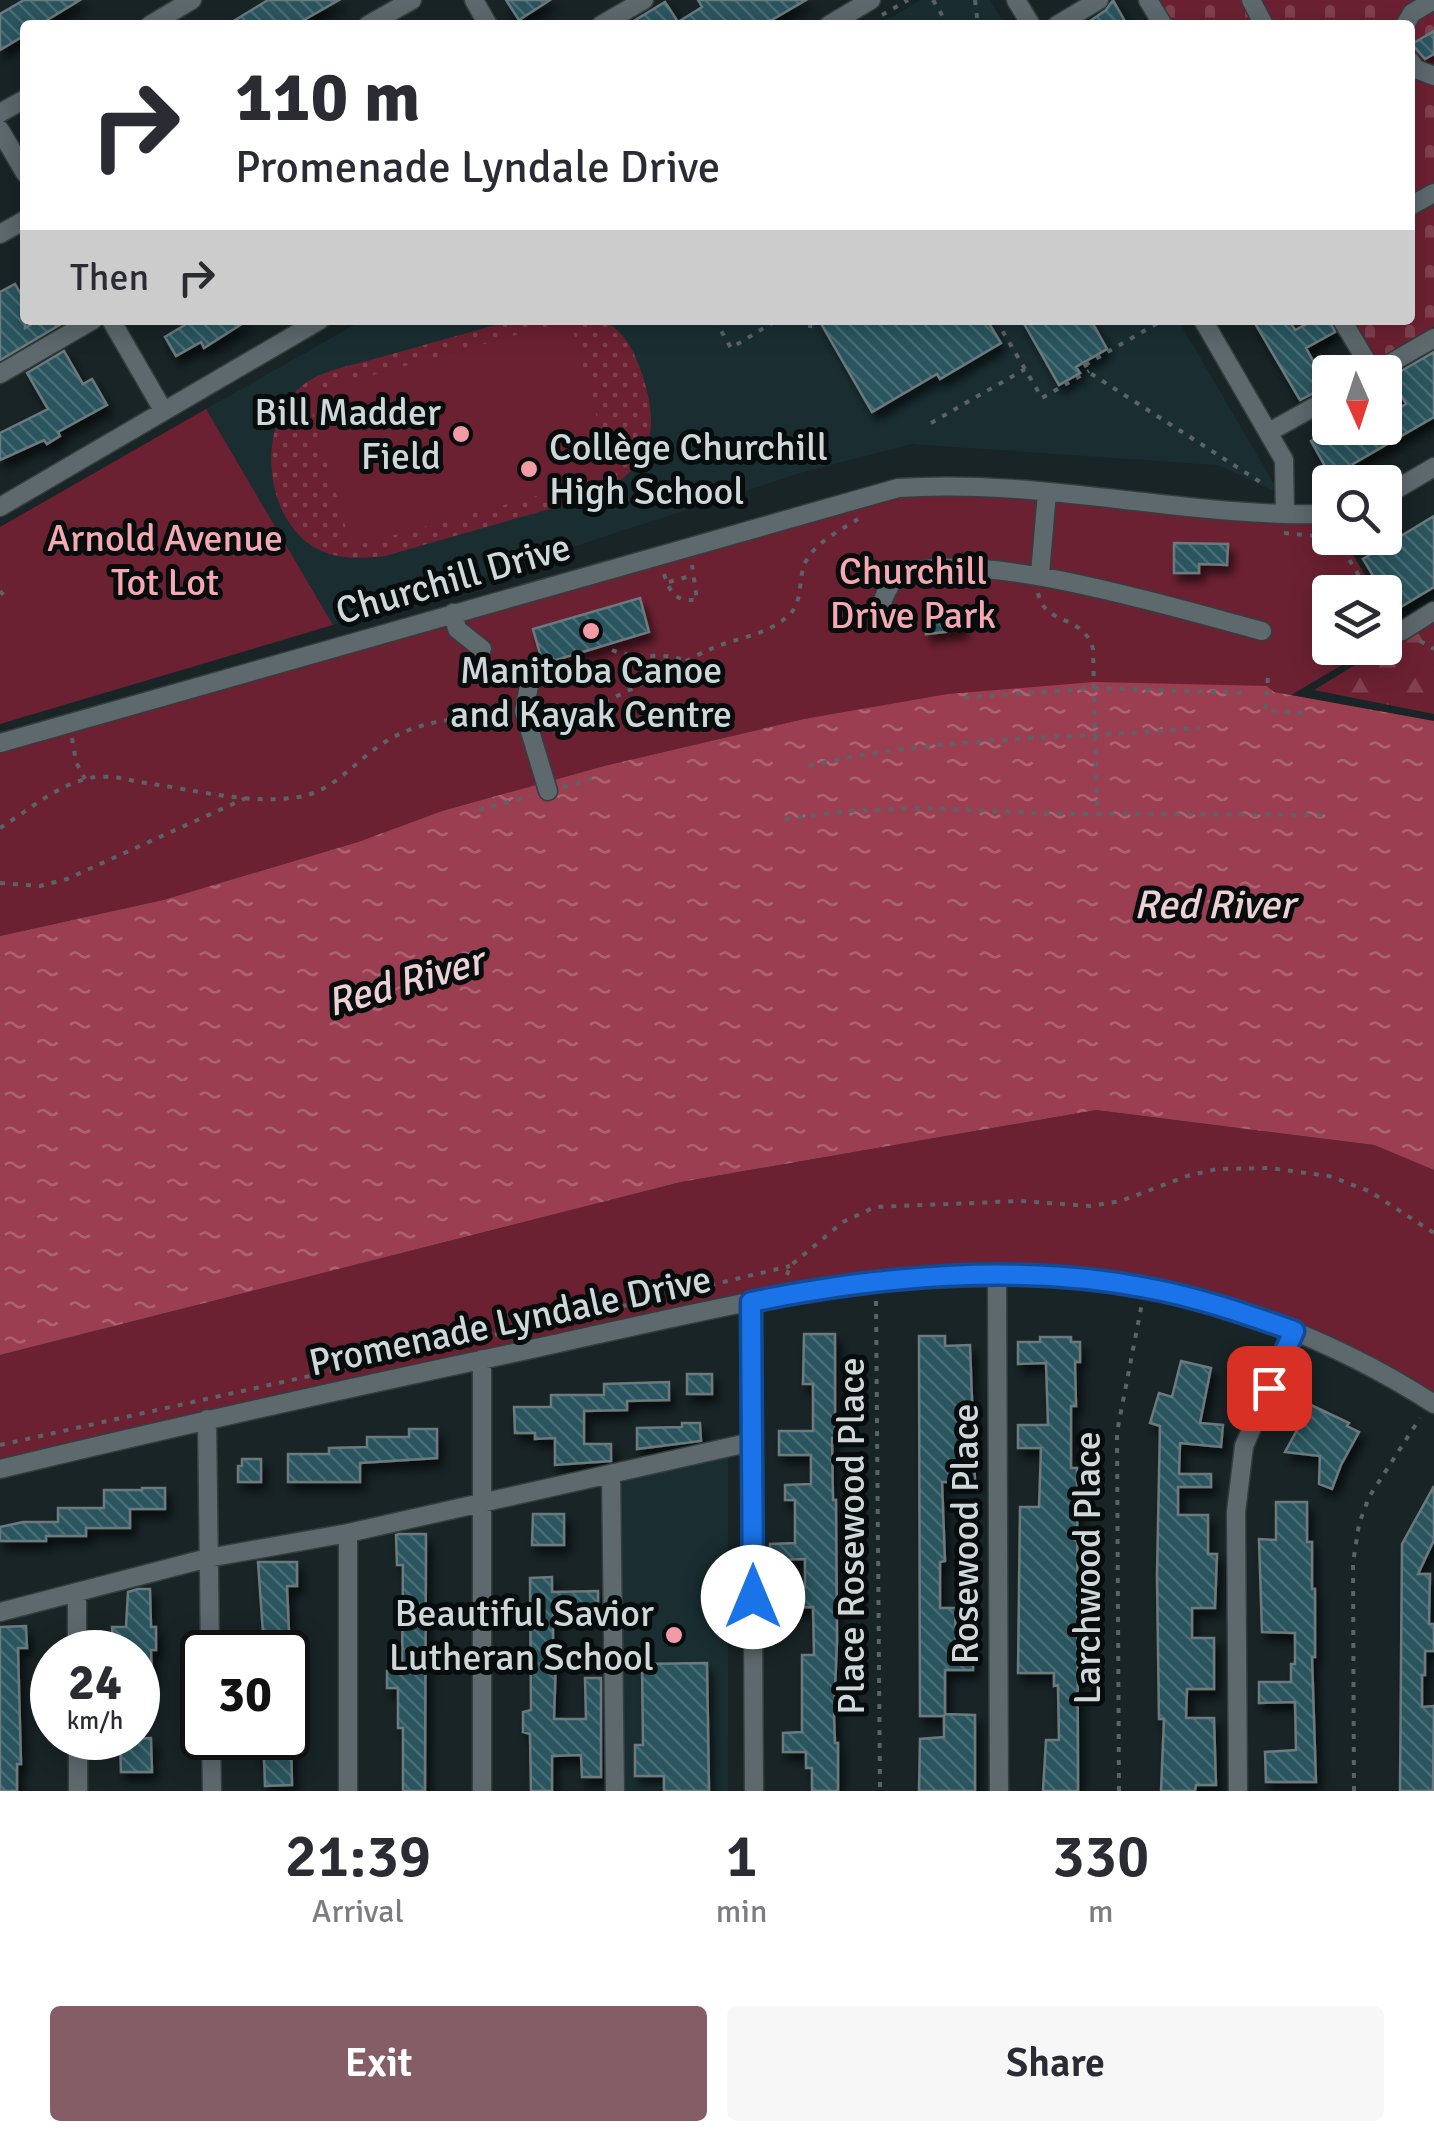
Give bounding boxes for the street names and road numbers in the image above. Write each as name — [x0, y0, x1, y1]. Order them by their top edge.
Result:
street label: Churchill Drive — [330, 523, 576, 635]
street label: Promenade Lyndale Drive — [305, 1255, 715, 1387]
street label: Place Rosewood Place — [828, 1357, 875, 1715]
street label: Rosewood Place — [942, 1404, 989, 1664]
street label: Larchwood Place — [1064, 1431, 1111, 1705]

